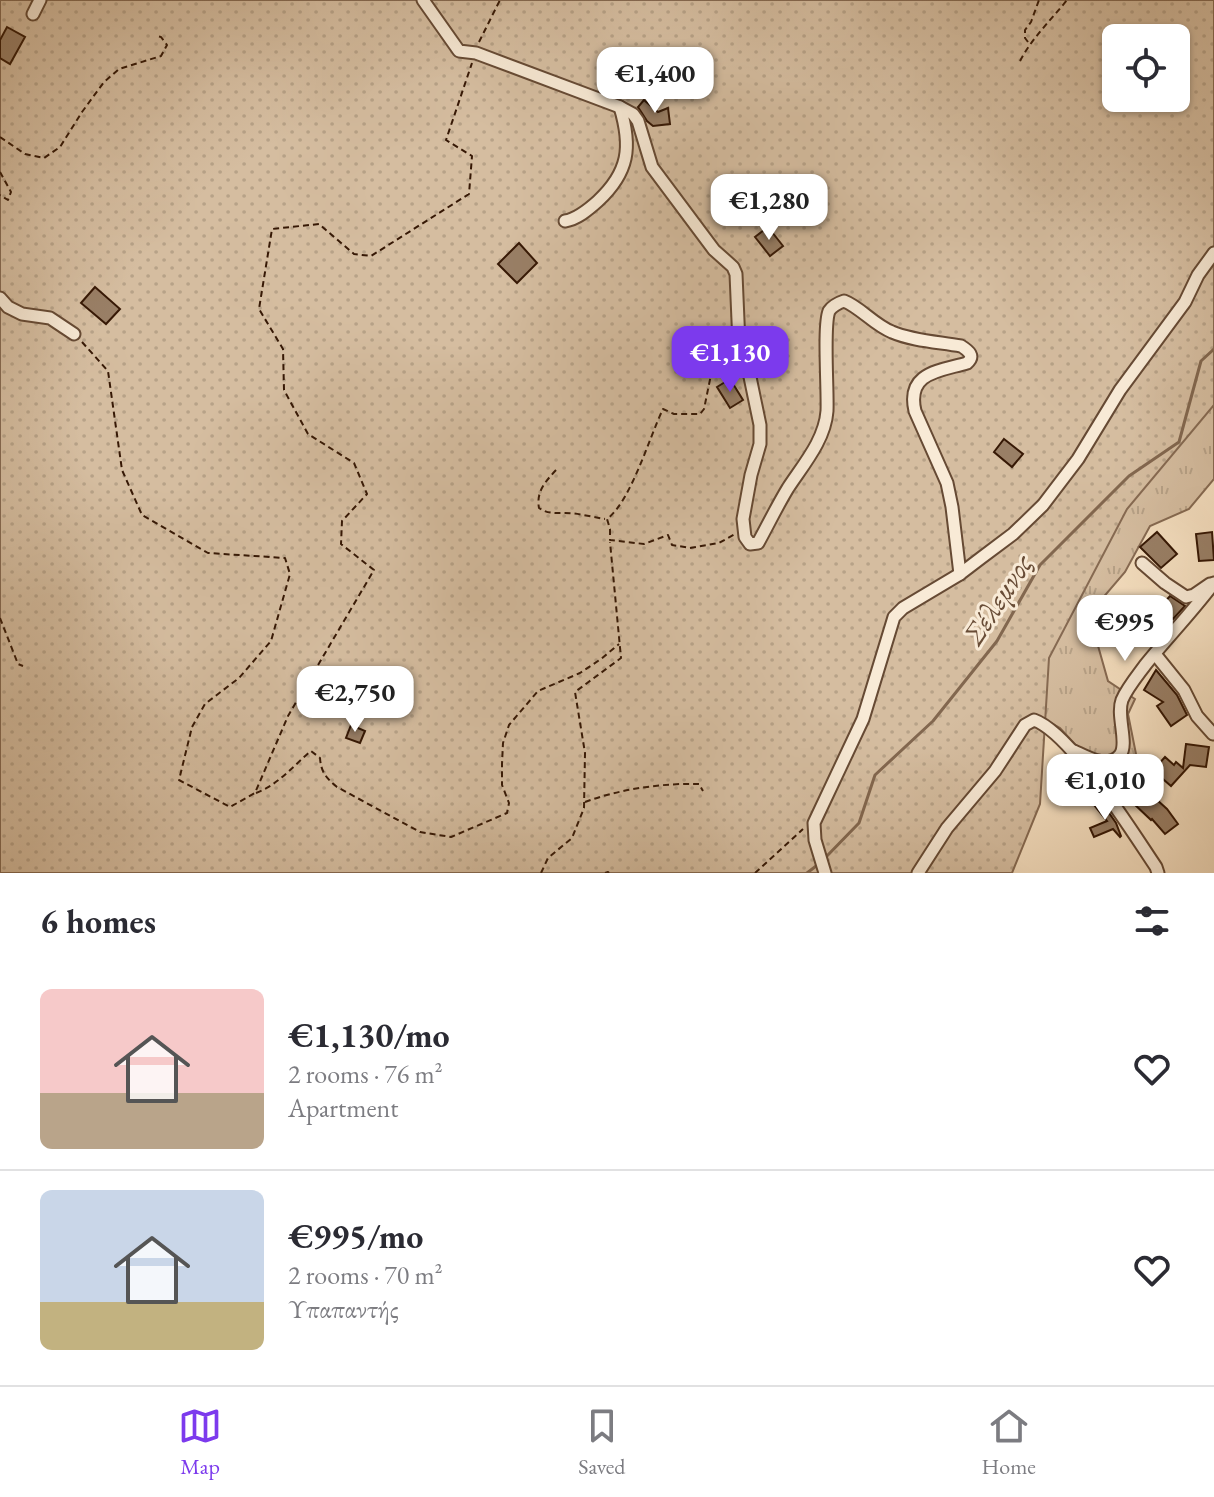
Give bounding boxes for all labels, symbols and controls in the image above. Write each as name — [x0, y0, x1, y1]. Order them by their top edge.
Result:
map controls — [1102, 24, 1190, 112]
button: locate — [1102, 24, 1190, 112]
pin: €1,400 — [590, 47, 720, 115]
text: €1,400 — [615, 56, 695, 90]
pin: €1,280 — [704, 174, 834, 242]
text: €1,280 — [729, 183, 809, 217]
pin: €1,130 — [665, 326, 795, 394]
text: €1,130 — [690, 335, 770, 369]
water label: Σέλεμνος — [953, 545, 1042, 653]
pin: €995 — [1078, 595, 1172, 663]
text: €995 — [1095, 604, 1155, 638]
pin: €2,750 — [290, 666, 420, 734]
text: €2,750 — [315, 675, 395, 709]
pin: €1,010 — [1040, 754, 1170, 822]
text: €1,010 — [1065, 763, 1145, 797]
text: 6 homes — [40, 899, 156, 943]
icon: filters — [1130, 899, 1174, 943]
text: €1,130/mo — [288, 1013, 450, 1057]
icon: home — [104, 1021, 200, 1117]
icon: heart — [1130, 1047, 1174, 1091]
text: 2 rooms · 76 m² — [288, 1057, 443, 1091]
text: Apartment — [288, 1091, 398, 1125]
text: €995/mo — [288, 1214, 423, 1258]
icon: home — [104, 1222, 200, 1318]
icon: heart — [1130, 1248, 1174, 1292]
text: 2 rooms · 70 m² — [288, 1258, 443, 1292]
text: Υπαπαντής — [288, 1292, 399, 1326]
tab: Map — [178, 1404, 222, 1481]
tab: Saved — [578, 1404, 625, 1481]
tab: Home — [982, 1404, 1036, 1481]

